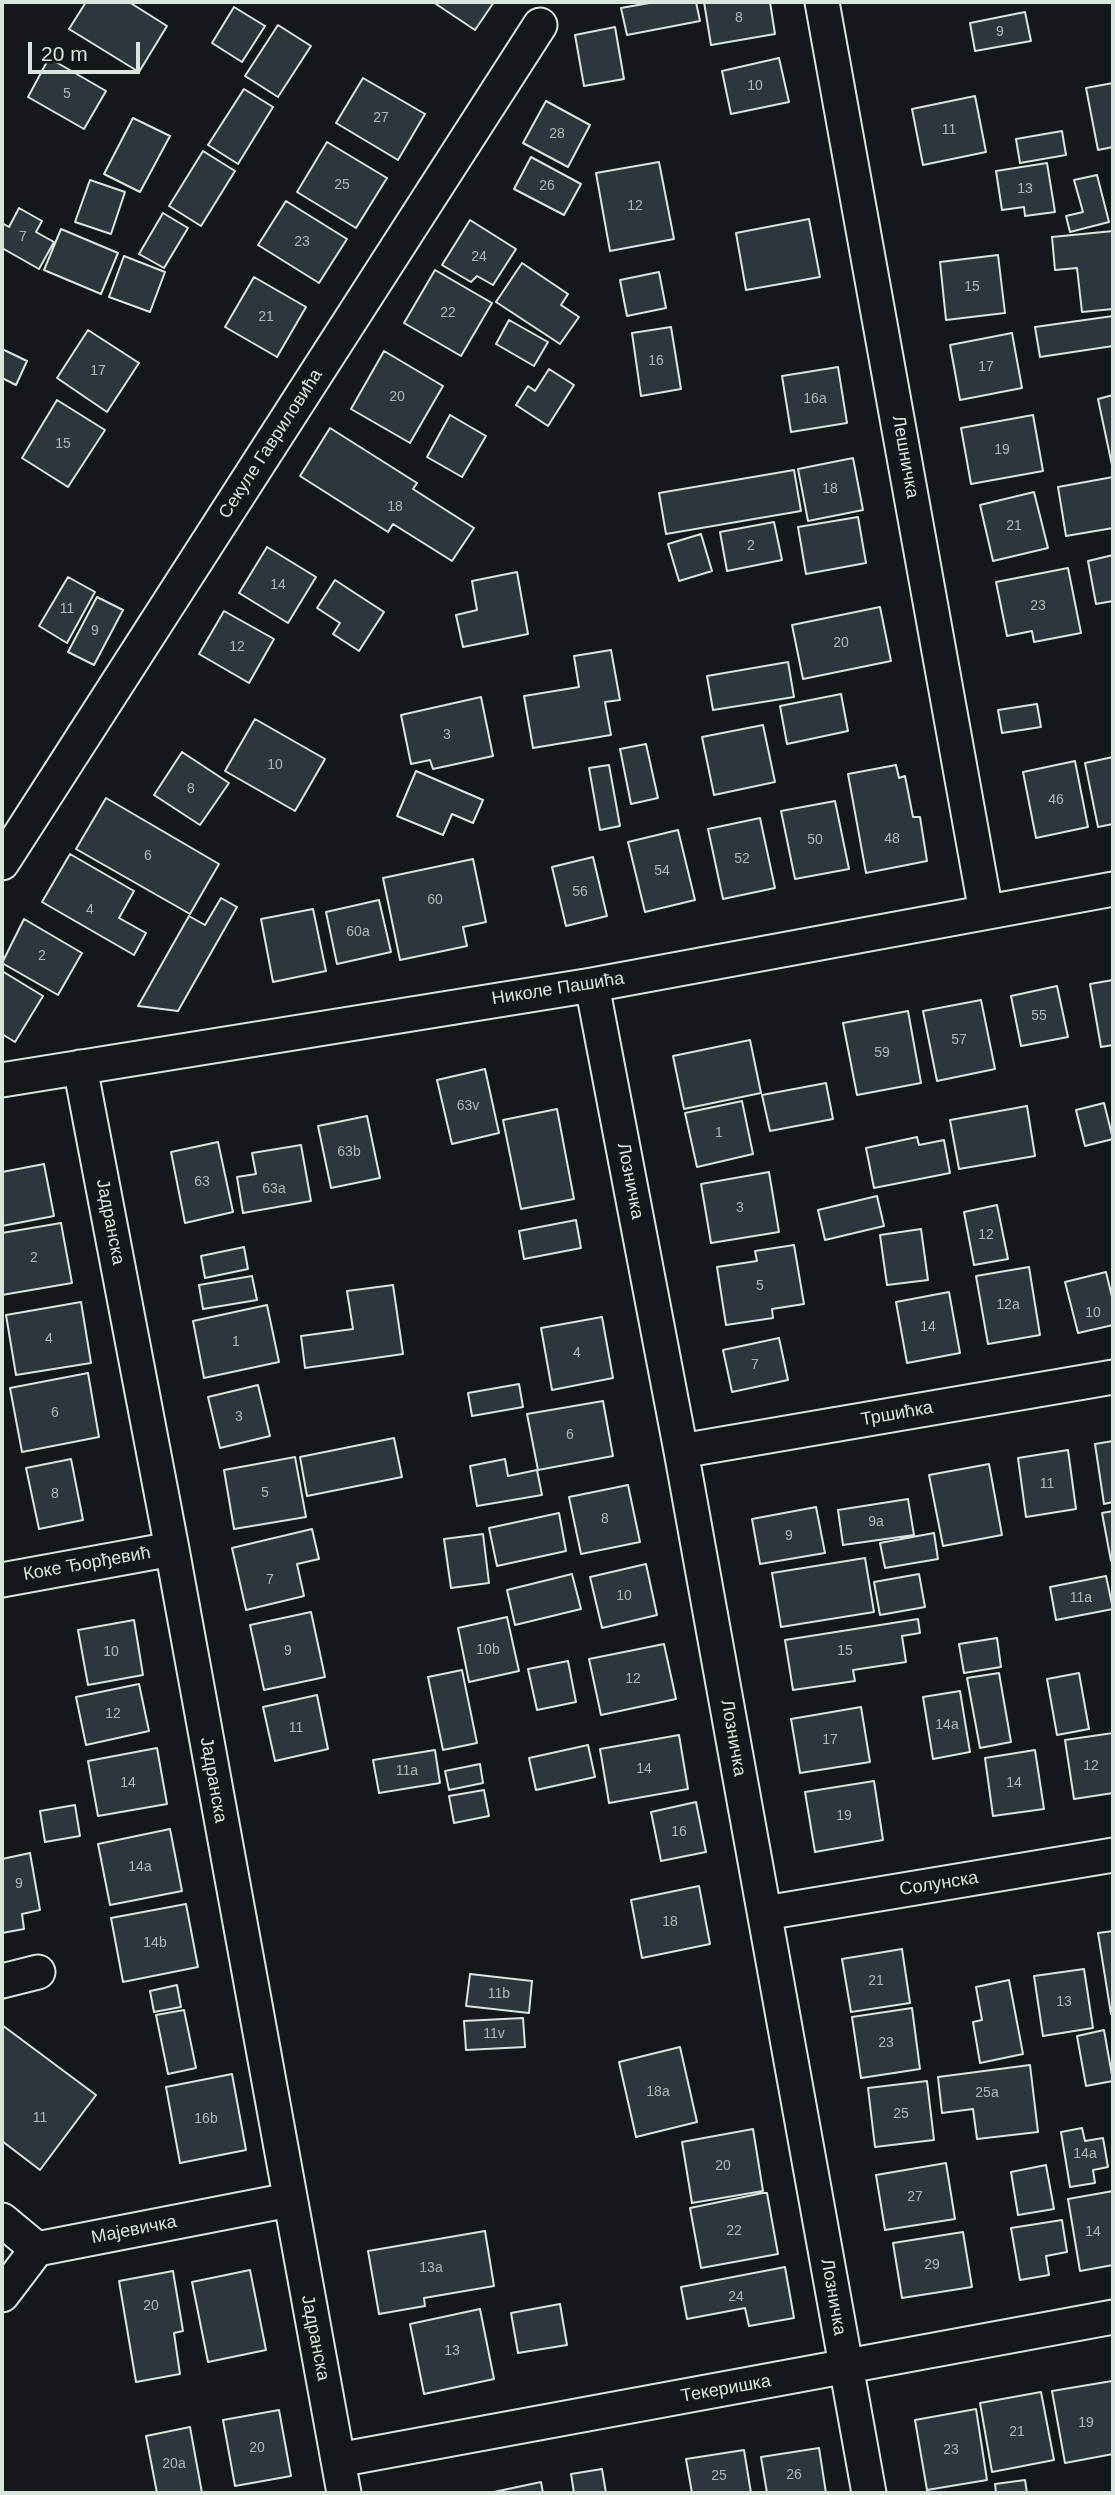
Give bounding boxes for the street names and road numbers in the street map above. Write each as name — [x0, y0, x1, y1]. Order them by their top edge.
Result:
street label: Секуле Гавриловића — [215, 365, 327, 523]
street label: Лешничка — [887, 414, 923, 500]
street label: Николе Пашића — [490, 968, 626, 1010]
street label: Лозничка — [612, 1141, 648, 1221]
street label: Јадранска — [91, 1177, 129, 1267]
street label: Тршићка — [859, 1397, 935, 1431]
street label: Коке Ђорђевић — [22, 1542, 152, 1586]
street label: Лозничка — [716, 1698, 750, 1778]
street label: Јадранска — [195, 1735, 231, 1825]
street label: Солунска — [898, 1867, 980, 1901]
street label: Мајевичка — [89, 2211, 179, 2249]
street label: Лозничка — [816, 2257, 850, 2337]
street label: Јадранска — [296, 2293, 334, 2383]
street label: Текеришка — [679, 2370, 773, 2408]

